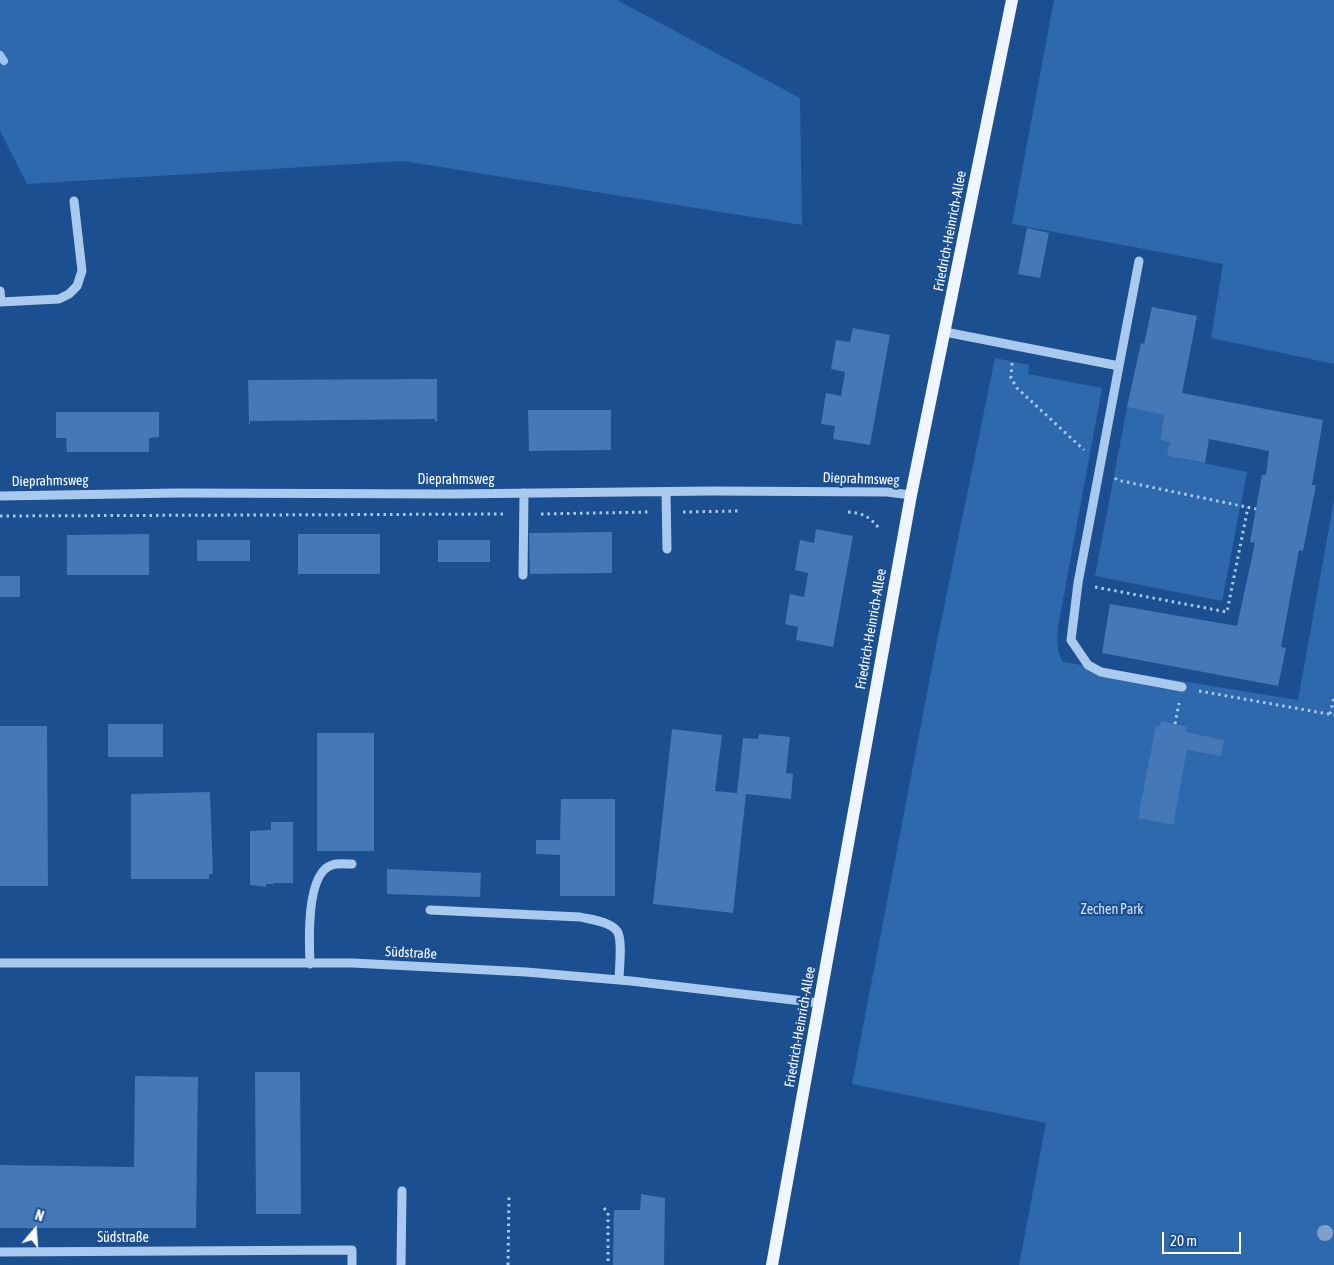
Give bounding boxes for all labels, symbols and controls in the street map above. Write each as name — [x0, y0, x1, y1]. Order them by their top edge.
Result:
street label: Friedrich-Heinrich-Allee — [930, 169, 970, 293]
street label: Dieprahmsweg — [822, 469, 900, 489]
street label: Dieprahmsweg — [11, 472, 89, 490]
street label: Dieprahmsweg — [418, 472, 494, 488]
street label: Friedrich-Heinrich-Allee — [852, 567, 890, 691]
park label: Zechen Park — [1081, 902, 1143, 918]
street label: Südstraße — [385, 943, 437, 963]
street label: Friedrich-Heinrich-Allee — [781, 965, 819, 1089]
north arrow — [10, 1205, 60, 1255]
text: N — [33, 1207, 46, 1225]
scale bar — [1164, 1222, 1243, 1254]
street label: Südstraße — [97, 1230, 149, 1246]
text: 20 m — [1170, 1232, 1197, 1249]

